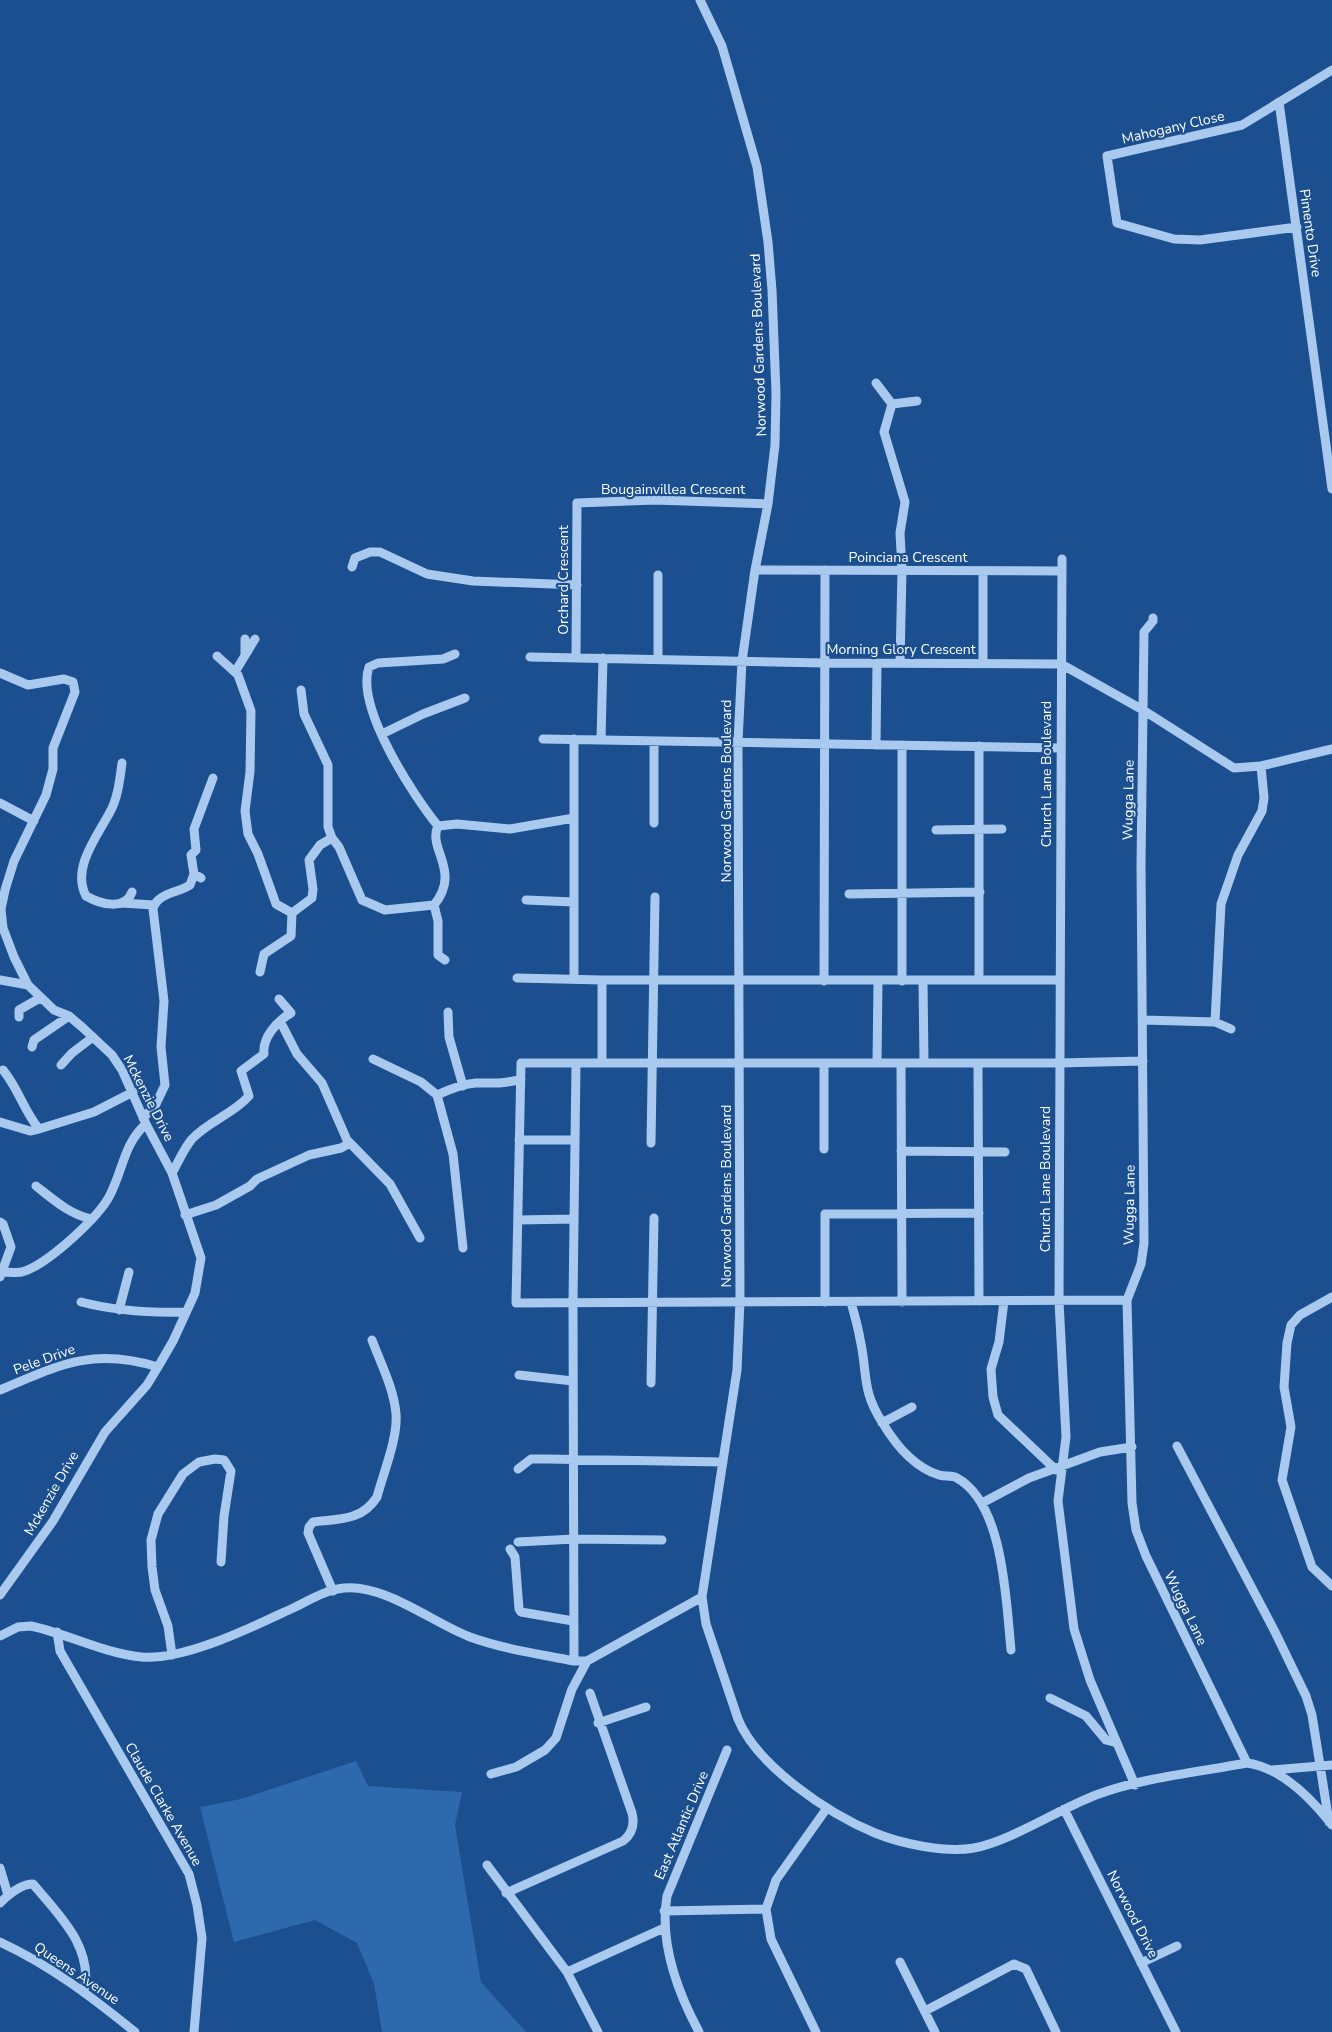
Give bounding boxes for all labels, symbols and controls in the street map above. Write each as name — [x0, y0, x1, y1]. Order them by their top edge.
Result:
street label: Mahogany Close — [1120, 106, 1226, 149]
street label: Pimento Drive — [1295, 188, 1326, 278]
street label: Norwood Gardens Boulevard — [746, 253, 771, 437]
street label: Bougainvillea Crescent — [601, 480, 745, 499]
street label: Orchard Crescent — [554, 525, 573, 635]
street label: Poinciana Crescent — [849, 548, 968, 567]
street label: Morning Glory Crescent — [826, 640, 976, 659]
street label: Norwood Gardens Boulevard — [717, 699, 736, 883]
street label: Church Lane Boulevard — [1037, 701, 1056, 847]
street label: Wugga Lane — [1118, 760, 1139, 840]
street label: Mckenzie Drive — [119, 1052, 179, 1145]
street label: Norwood Gardens Boulevard — [717, 1104, 736, 1288]
street label: Church Lane Boulevard — [1036, 1106, 1055, 1252]
street label: Wugga Lane — [1119, 1165, 1140, 1245]
street label: Pele Drive — [11, 1340, 78, 1379]
street label: Mckenzie Drive — [20, 1448, 83, 1539]
street label: Wugga Lane — [1159, 1568, 1212, 1649]
street label: Claude Clarke Avenue — [120, 1739, 207, 1869]
street label: East Atlantic Drive — [650, 1768, 713, 1883]
street label: Norwood Drive — [1102, 1867, 1163, 1961]
street label: Queens Avenue — [30, 1938, 123, 2009]

